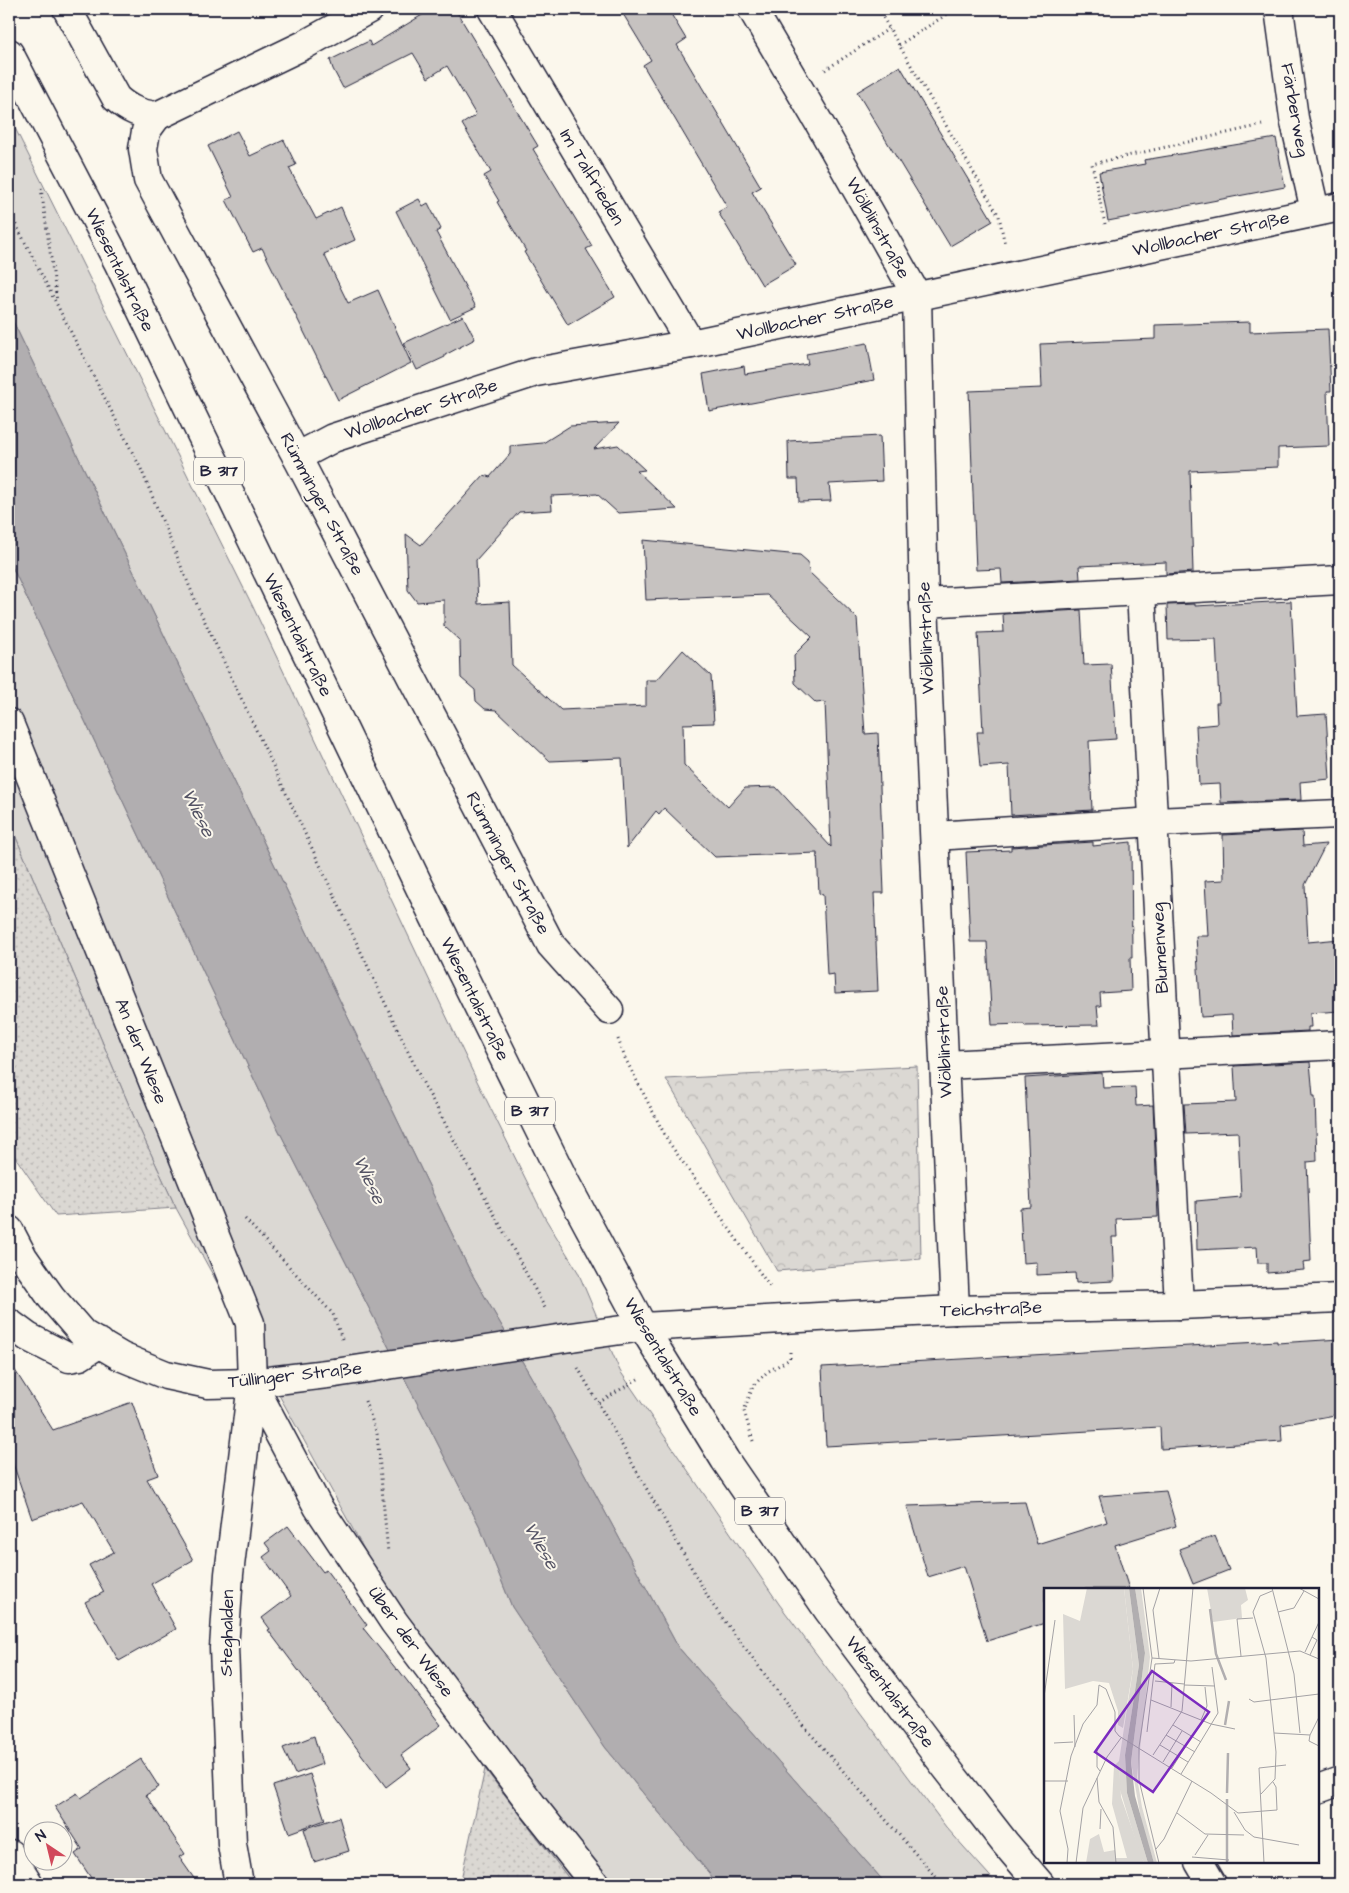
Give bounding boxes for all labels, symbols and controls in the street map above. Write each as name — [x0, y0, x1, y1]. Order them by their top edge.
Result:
street label: Färberweg — [1273, 61, 1316, 159]
street label: Im Talfrieden — [553, 124, 631, 230]
street label: Wölblinstraße — [840, 173, 916, 283]
street label: Wiesentalstraße — [79, 204, 161, 336]
street label: Wollbacher Straße — [1130, 205, 1292, 263]
street label: Wollbacher Straße — [734, 289, 896, 347]
street label: Wollbacher Straße — [341, 372, 501, 446]
street label: Rümminger Straße — [273, 428, 370, 580]
road number: B 317 — [194, 458, 244, 484]
street label: Wiesentalstraße — [257, 569, 339, 701]
street label: Wölblinstraße — [912, 581, 940, 695]
water label: Wiese — [175, 784, 222, 843]
street label: Rümminger Straße — [459, 787, 556, 939]
street label: Blumenweg — [1145, 902, 1176, 994]
street label: Wiesentalstraße — [434, 933, 516, 1065]
street label: Wölblinstraße — [930, 985, 958, 1099]
street label: An der Wiese — [108, 994, 174, 1108]
road number: B 317 — [505, 1098, 555, 1124]
water label: Wiese — [346, 1151, 393, 1210]
street label: Wiesentalstraße — [618, 1293, 708, 1421]
street label: Teichstraße — [940, 1295, 1043, 1323]
street label: Tüllinger Straße — [227, 1356, 363, 1395]
road number: B 317 — [735, 1498, 785, 1524]
water label: Wiese — [517, 1517, 566, 1576]
street label: Über der Wiese — [362, 1582, 460, 1703]
inset map — [1044, 1588, 1319, 1863]
street label: Steghalden — [214, 1589, 241, 1677]
street label: Wiesentalstraße — [840, 1631, 941, 1753]
north arrow — [22, 1820, 72, 1870]
text: N — [32, 1825, 51, 1847]

